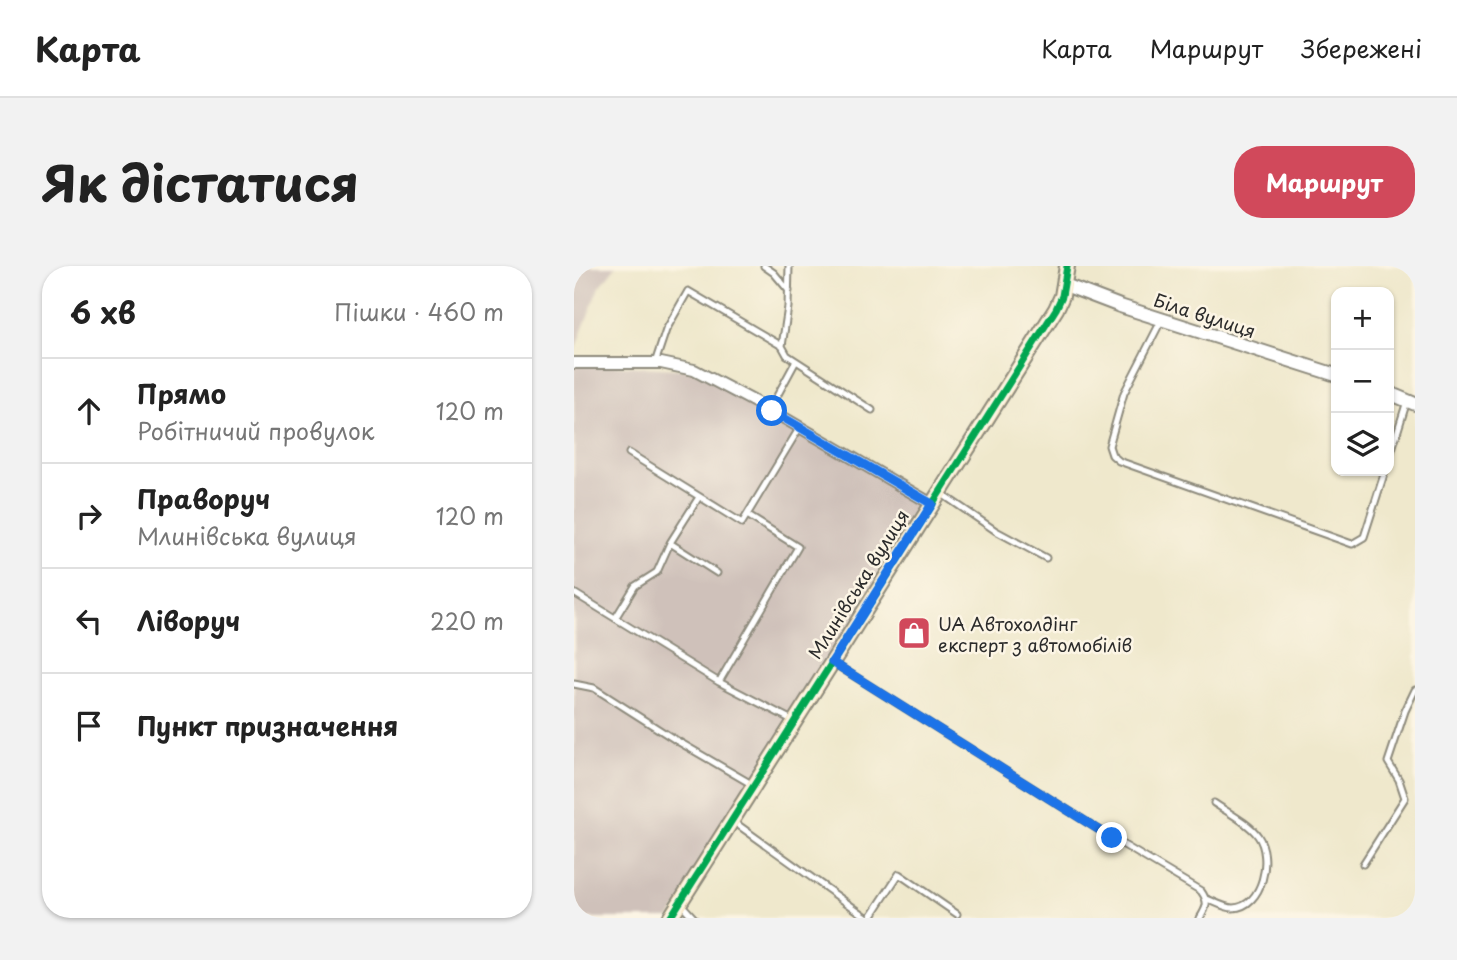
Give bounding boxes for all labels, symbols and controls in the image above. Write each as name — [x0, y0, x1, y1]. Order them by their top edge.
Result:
text: Карта — [35, 23, 141, 73]
text: Карта — [1041, 30, 1112, 66]
text: Маршрут — [1150, 30, 1263, 66]
text: Збережені — [1301, 30, 1422, 66]
text: Як дістатися — [42, 145, 359, 219]
button: Маршрут — [1234, 146, 1415, 218]
street label: Біла вулиця — [1151, 286, 1259, 344]
map controls — [1331, 287, 1394, 476]
button: + — [1331, 287, 1394, 350]
text: 6 хв — [70, 289, 136, 334]
text: Пішки · 460 m — [334, 294, 504, 329]
button: − — [1331, 350, 1394, 413]
text: Прямо — [137, 374, 226, 413]
icon: ahead — [70, 392, 108, 430]
text: 120 m — [436, 393, 504, 428]
route start — [756, 395, 787, 426]
text: Робітничий провулок — [137, 413, 374, 448]
button: layers — [1331, 413, 1394, 476]
text: Праворуч — [137, 479, 270, 518]
icon: right — [70, 497, 108, 535]
text: 120 m — [436, 498, 504, 533]
street label: Млинівська вулиця — [801, 504, 915, 664]
text: Млинівська вулиця — [137, 518, 357, 553]
text: Ліворуч — [137, 601, 240, 640]
icon: left — [70, 602, 108, 640]
text: 220 m — [430, 603, 504, 638]
place label: UA Автохолдінг експерт з автомобілів — [938, 610, 1132, 658]
shop icon: UA Автохолдінг експерт з автомобілів — [895, 614, 933, 652]
text: Пункт призначення — [137, 706, 398, 745]
icon: arrive — [70, 707, 108, 745]
route end — [1096, 822, 1127, 853]

